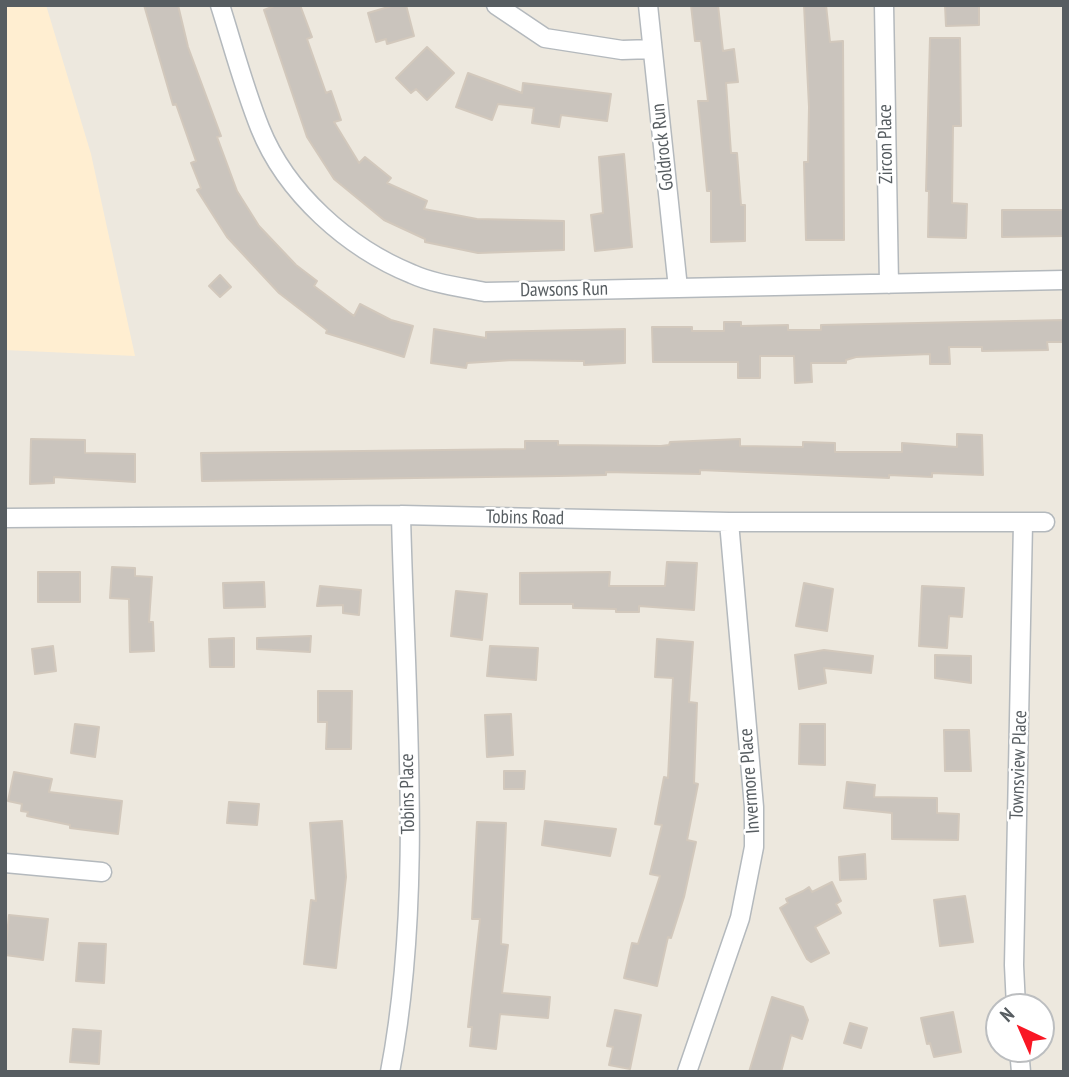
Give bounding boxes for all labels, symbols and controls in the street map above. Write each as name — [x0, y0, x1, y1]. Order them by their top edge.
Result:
street label: Goldrock Run — [647, 102, 679, 192]
street label: Zircon Place — [874, 104, 898, 184]
street label: Dawsons Run — [520, 278, 608, 302]
street label: Tobins Road — [486, 506, 564, 530]
street label: Townsview Place — [1006, 710, 1032, 820]
street label: Invermore Place — [735, 727, 765, 835]
street label: Tobins Place — [396, 753, 420, 835]
north arrow — [985, 993, 1055, 1063]
text: N — [995, 1002, 1019, 1027]

